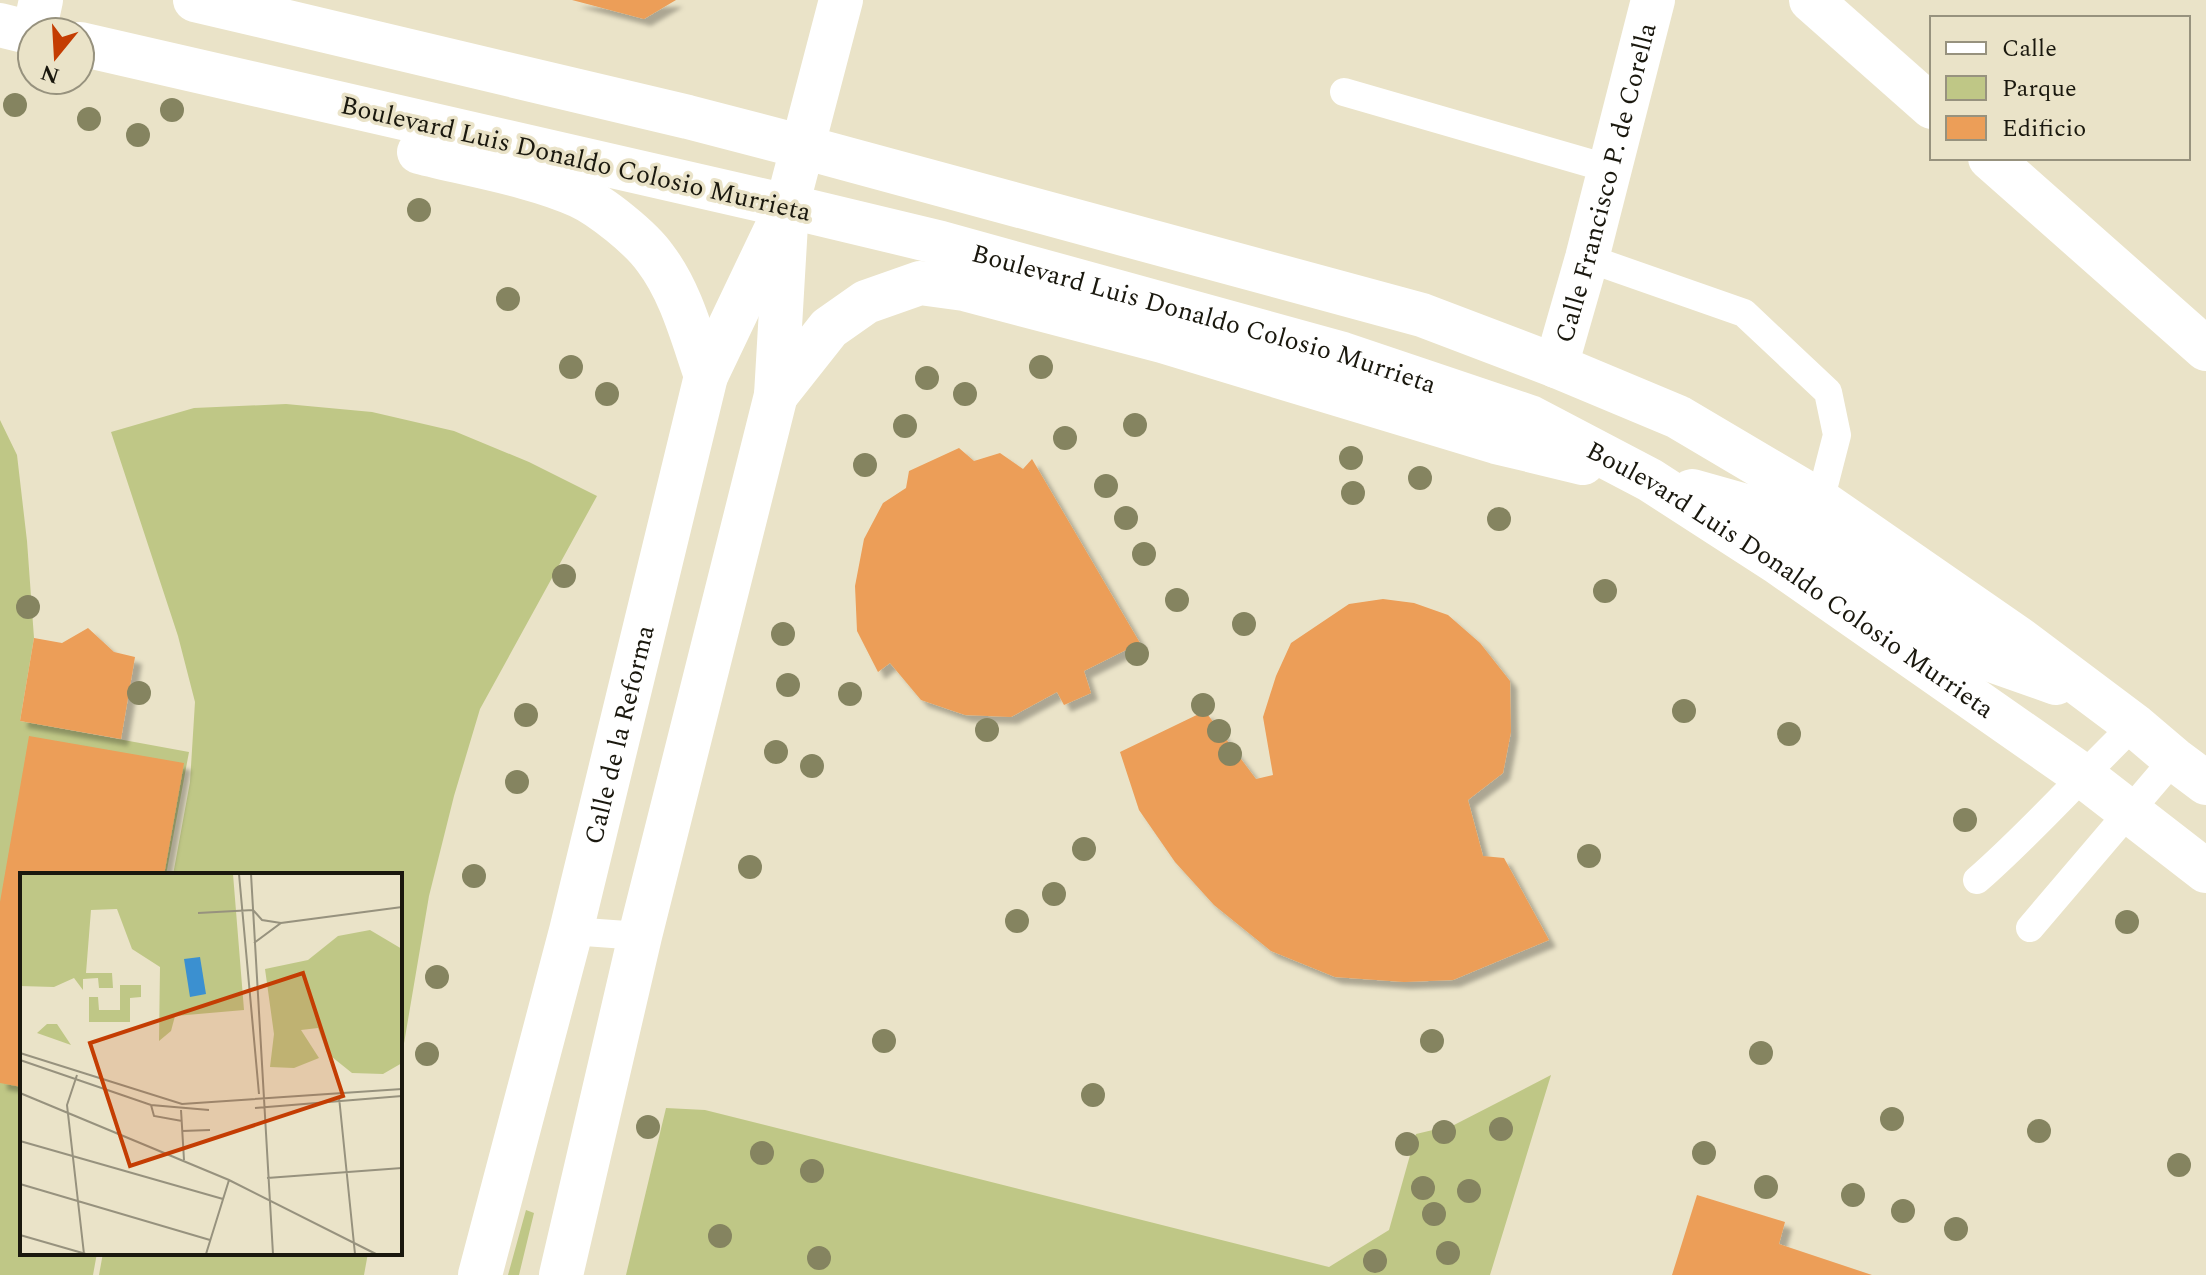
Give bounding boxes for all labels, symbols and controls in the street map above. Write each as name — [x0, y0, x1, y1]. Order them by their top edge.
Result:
north arrow — [16, 16, 96, 96]
legend — [1930, 16, 2190, 160]
street label: Calle Francisco P. de Corella — [1545, 18, 1667, 347]
text: Calle — [2002, 31, 2057, 67]
text: N — [37, 55, 64, 92]
text: Parque — [2002, 71, 2077, 107]
street label: Boulevard Luis Donaldo Colosio Murrieta — [337, 85, 815, 233]
text: Edificio — [2002, 111, 2086, 147]
street label: Boulevard Luis Donaldo Colosio Murrieta — [967, 233, 1442, 405]
street label: Boulevard Luis Donaldo Colosio Murrieta — [1579, 431, 2002, 729]
street label: Calle de la Reforma — [574, 621, 666, 849]
inset map — [20, 873, 402, 1255]

